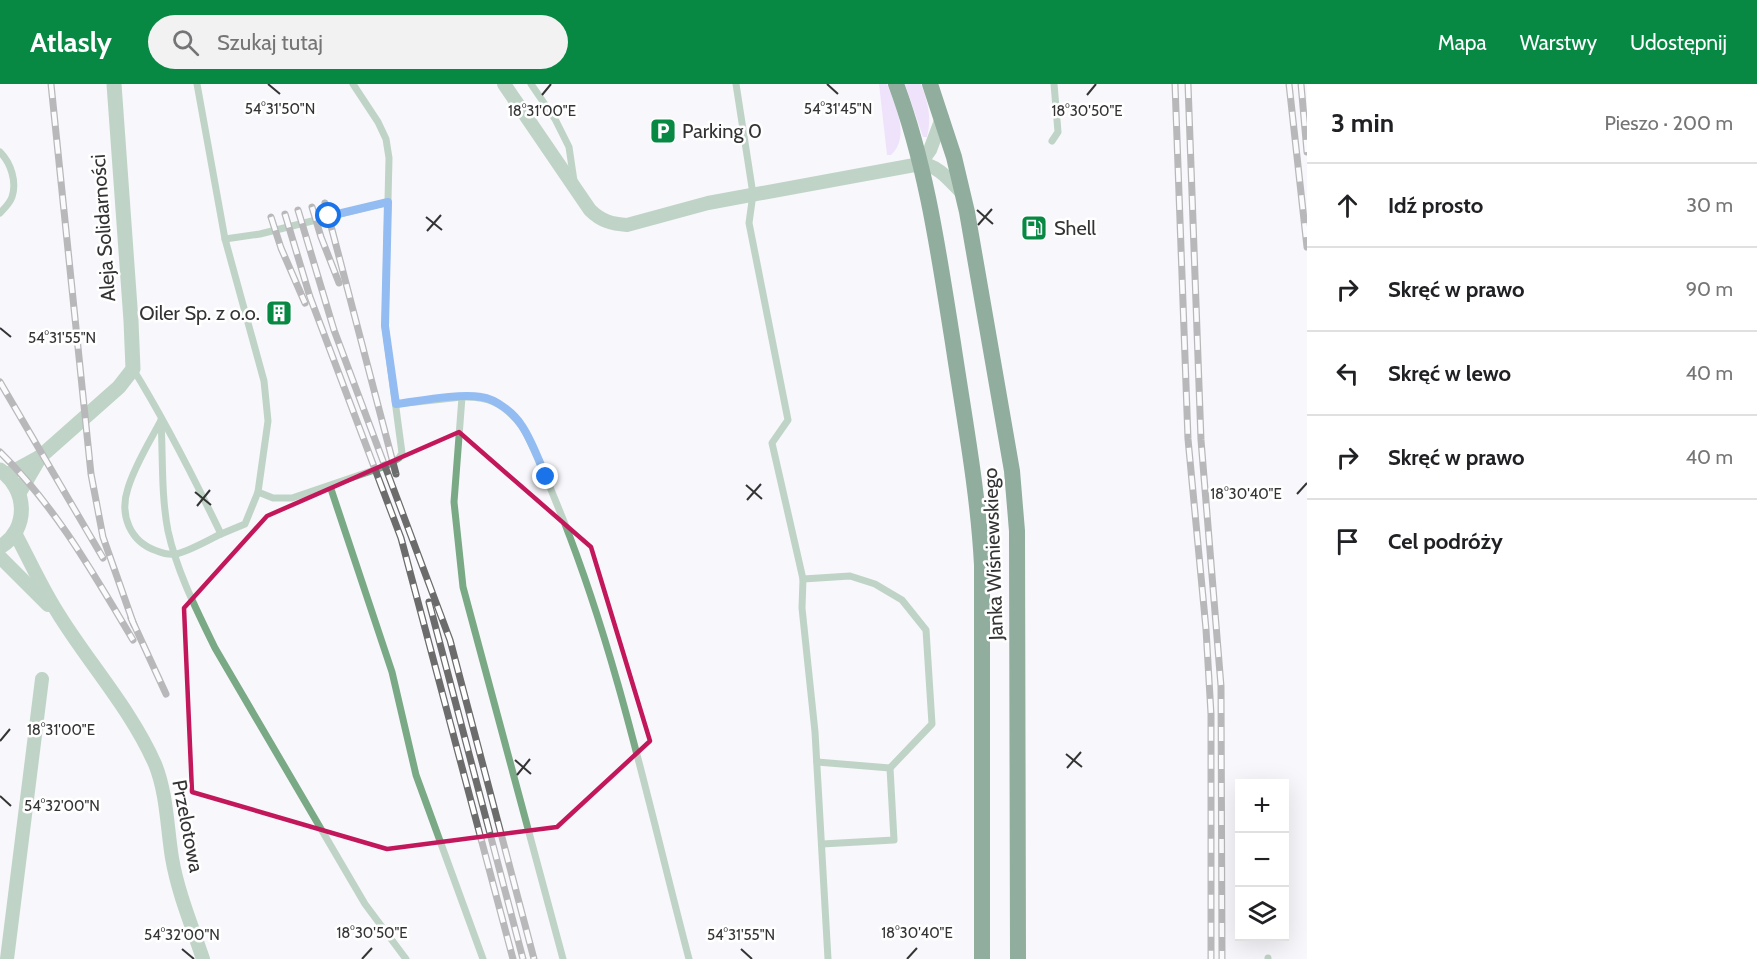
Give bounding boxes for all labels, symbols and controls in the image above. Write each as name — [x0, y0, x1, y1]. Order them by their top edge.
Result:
search box — [148, 15, 568, 69]
text: Atlasly — [30, 25, 112, 59]
icon: search — [169, 26, 202, 59]
text: Szukaj tutaj — [217, 29, 323, 56]
text: Mapa — [1438, 30, 1487, 55]
text: Warstwy — [1520, 30, 1597, 55]
text: Udostępnij — [1630, 30, 1727, 55]
text: 54°31'50"N — [245, 100, 315, 118]
text: 54°31'45"N — [804, 100, 872, 118]
text: 18°31'00"E — [508, 102, 576, 120]
text: 18°30'50"E — [1051, 102, 1123, 120]
text: 3 min — [1331, 107, 1394, 139]
text: Pieszo · 200 m — [1605, 111, 1733, 135]
parking icon: Parking 0 — [648, 116, 678, 146]
place label: Parking 0 — [682, 119, 762, 143]
street label: Aleja Solidarności — [86, 153, 120, 303]
icon: ahead — [1331, 189, 1364, 222]
text: Idź prosto — [1388, 192, 1483, 219]
text: 30 m — [1686, 193, 1733, 217]
route start — [315, 202, 341, 228]
fuel station icon: Shell — [1019, 213, 1049, 243]
place label: Shell — [1054, 216, 1096, 240]
icon: right — [1331, 273, 1364, 306]
text: Skręć w prawo — [1388, 276, 1525, 303]
text: 90 m — [1686, 277, 1733, 301]
building icon: Oiler Sp. z o.o. — [264, 298, 294, 328]
place label: Oiler Sp. z o.o. — [139, 301, 260, 325]
text: 54°31'55"N — [28, 329, 96, 347]
icon: left — [1331, 357, 1364, 390]
text: Skręć w lewo — [1388, 360, 1511, 387]
text: 40 m — [1685, 361, 1733, 385]
icon: right — [1331, 441, 1364, 474]
text: Skręć w prawo — [1388, 444, 1525, 471]
text: 40 m — [1685, 445, 1733, 469]
route end — [532, 463, 558, 489]
street label: Janka Wiśniewskiego — [978, 467, 1008, 642]
text: 18°30'40"E — [1210, 485, 1282, 503]
icon: arrive — [1331, 525, 1364, 558]
text: Cel podróży — [1388, 528, 1503, 555]
text: 18°31'00"E — [27, 721, 95, 739]
street label: Przelotowa — [167, 778, 209, 875]
map controls — [1235, 779, 1289, 941]
button: + — [1235, 779, 1289, 833]
text: 54°32'00"N — [24, 797, 100, 815]
button: − — [1235, 833, 1289, 887]
button: layers — [1235, 887, 1289, 941]
text: 18°30'50"E — [336, 924, 408, 942]
text: 18°30'40"E — [881, 924, 953, 942]
text: 54°32'00"N — [144, 926, 220, 944]
text: 54°31'55"N — [707, 926, 775, 944]

